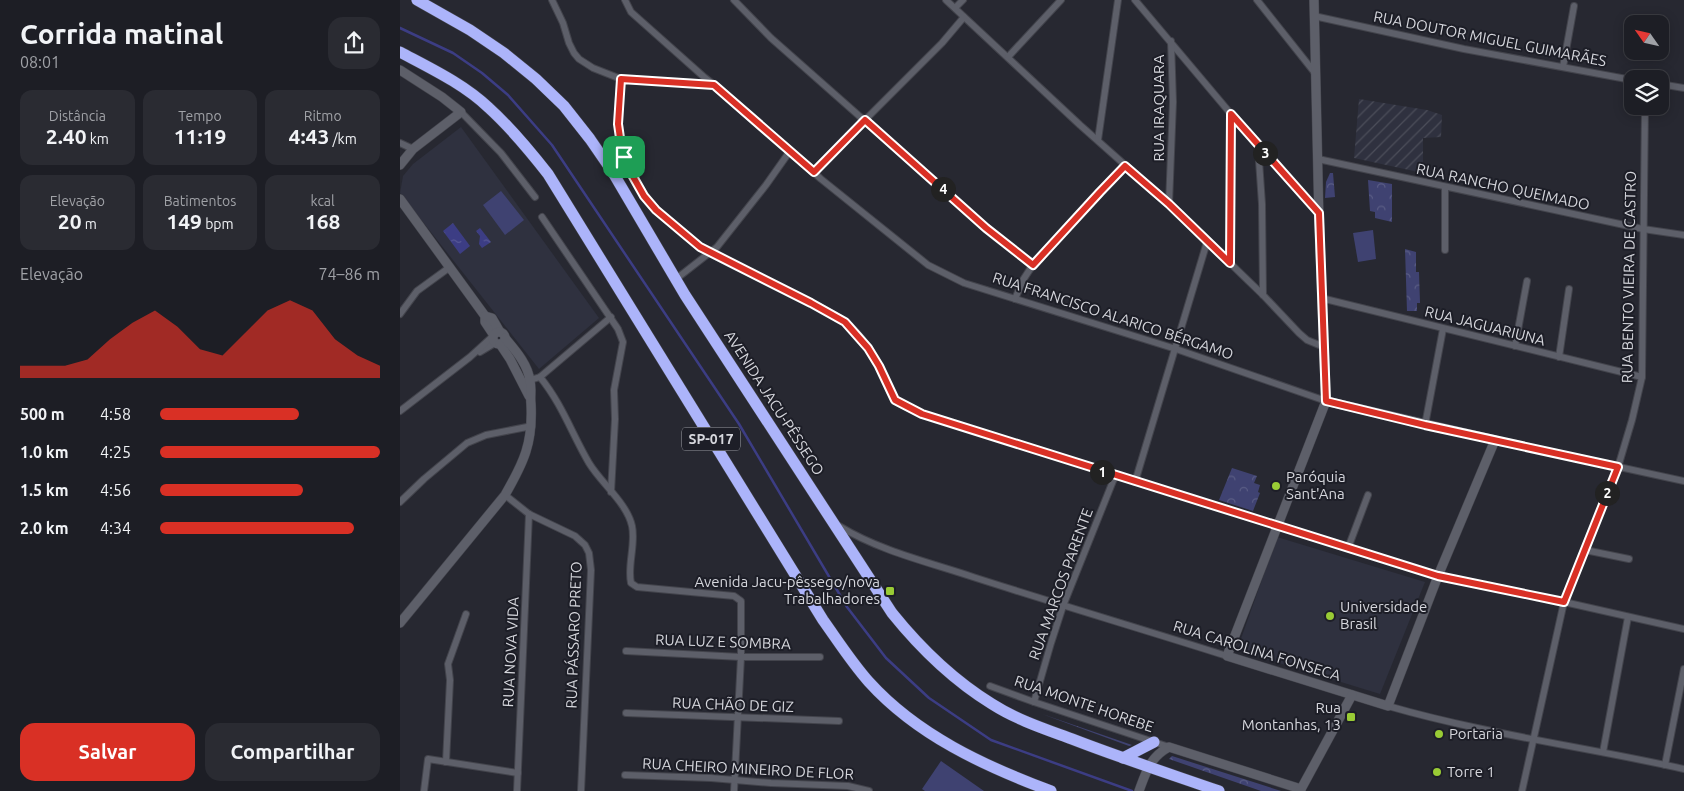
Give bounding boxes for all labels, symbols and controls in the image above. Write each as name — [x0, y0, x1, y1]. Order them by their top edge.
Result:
street label: RUA DOUTOR MIGUEL GUIMARÃES — [1372, 8, 1608, 69]
north arrow — [1624, 15, 1669, 60]
map controls — [1624, 15, 1669, 115]
button: share — [328, 17, 380, 69]
text: Corrida matinal — [20, 18, 223, 49]
text: 08:01 — [20, 53, 60, 71]
street label: RUA IRAQUARA — [1150, 54, 1167, 162]
button: layers — [1624, 70, 1669, 115]
text: Distância — [49, 108, 106, 124]
text: Tempo — [178, 108, 222, 124]
text: Ritmo — [304, 108, 342, 124]
text: 2.40 — [46, 124, 87, 148]
text: 11:19 — [174, 124, 226, 148]
text: 4:43 — [289, 124, 329, 148]
text: km — [87, 131, 109, 147]
text: /km — [329, 131, 357, 147]
pin — [603, 136, 645, 178]
pin: 3 — [1252, 140, 1278, 166]
icon: arrive — [610, 143, 638, 171]
text: 3 — [1262, 145, 1269, 161]
street label: RUA RANCHO QUEIMADO — [1415, 160, 1591, 213]
street label: RUA BENTO VIEIRA DE CASTRO — [1618, 171, 1639, 383]
pin: 4 — [930, 176, 956, 202]
text: 4 — [940, 181, 947, 197]
text: Elevação — [50, 193, 105, 209]
text: Batimentos — [164, 193, 236, 209]
text: kcal — [311, 193, 335, 209]
text: 20 — [58, 209, 82, 233]
text: 149 — [166, 209, 202, 233]
text: 168 — [305, 209, 340, 233]
text: m — [82, 216, 97, 232]
text: bpm — [202, 216, 234, 232]
text: Elevação — [20, 265, 83, 283]
text: 74–86 m — [318, 265, 380, 283]
street label: RUA FRANCISCO ALARICO BÉRGAMO — [991, 268, 1236, 363]
street label: RUA JAGUARIUNA — [1423, 302, 1547, 349]
street label: AVENIDA JACU-PÊSSEGO — [721, 327, 827, 478]
text: 500 m — [20, 405, 65, 423]
text: 4:58 — [100, 405, 131, 423]
road number: SP-017 — [682, 428, 740, 450]
text: 1.0 km — [20, 443, 69, 461]
text: 4:25 — [100, 443, 131, 461]
pin: 1 — [1090, 460, 1114, 484]
text: 1 — [1099, 464, 1106, 480]
place label: Paróquia Sant'Ana — [1286, 468, 1346, 502]
marker: Paróquia Sant'Ana — [1270, 480, 1282, 492]
pin: 2 — [1594, 480, 1620, 506]
text: 1.5 km — [20, 481, 69, 499]
text: 4:56 — [100, 481, 131, 499]
text: 2 — [1604, 485, 1611, 501]
street label: RUA MARCOS PARENTE — [1025, 506, 1096, 662]
text: 2.0 km — [20, 519, 69, 537]
text: 4:34 — [100, 519, 131, 537]
street label: RUA PÁSSARO PRETO — [562, 561, 585, 709]
place label: Avenida Jacu-pêssego/nova Trabalhadores — [694, 573, 880, 607]
marker: Avenida Jacu-pêssego/nova Trabalhadores — [884, 585, 896, 597]
street label: RUA NOVA VIDA — [499, 596, 522, 708]
place label: Universidade Brasil — [1340, 598, 1427, 632]
marker: Universidade Brasil — [1324, 610, 1336, 622]
street label: RUA CAROLINA FONSECA — [1171, 617, 1343, 684]
street label: RUA LUZ E SOMBRA — [655, 631, 791, 652]
street label: RUA MONTE HOREBE — [1012, 672, 1156, 735]
street label: RUA CHÃO DE GIZ — [672, 694, 794, 715]
place label: Rua Montanhas, 13 — [1242, 699, 1341, 733]
marker: Rua Montanhas, 13 — [1345, 711, 1357, 723]
button: Salvar — [20, 723, 195, 781]
button: Compartilhar — [205, 723, 380, 781]
place label: Portaria — [1449, 725, 1503, 742]
marker: Portaria — [1433, 728, 1445, 740]
street label: RUA CHEIRO MINEIRO DE FLOR — [642, 754, 854, 783]
place label: Torre 1 — [1447, 763, 1495, 780]
marker: Torre 1 — [1431, 766, 1443, 778]

